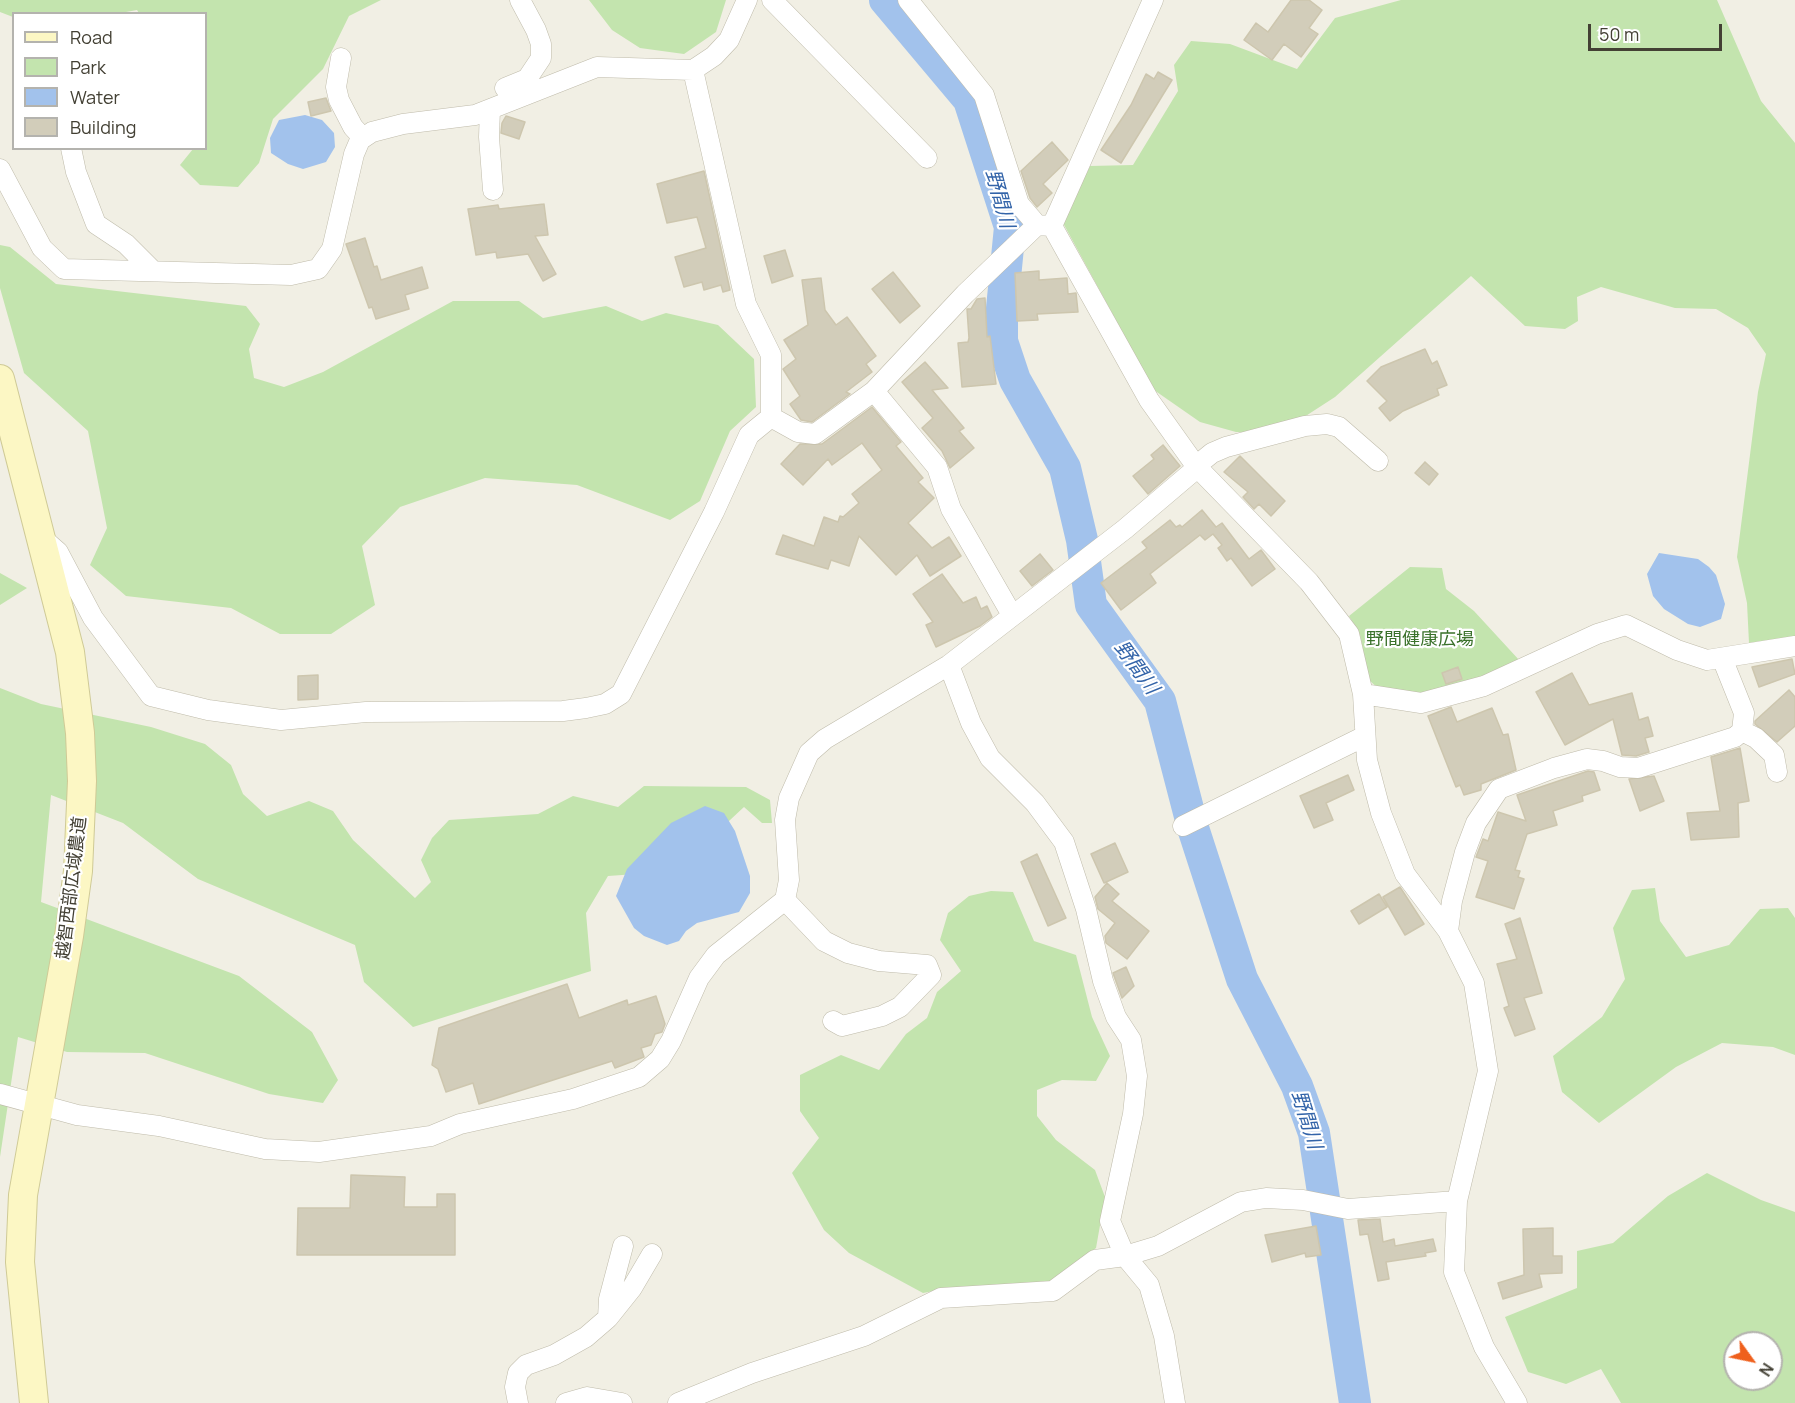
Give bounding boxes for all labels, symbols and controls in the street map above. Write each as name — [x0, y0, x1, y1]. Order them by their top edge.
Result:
legend — [12, 12, 207, 150]
scale bar — [1591, 12, 1724, 50]
text: 50 m — [1599, 22, 1639, 46]
text: Road — [70, 25, 113, 49]
text: Park — [70, 55, 106, 79]
text: Water — [70, 85, 120, 109]
text: Building — [70, 115, 136, 139]
water label: 野間川 — [980, 167, 1018, 231]
park label: 野間健康広場 — [1366, 629, 1474, 651]
water label: 野間川 — [1109, 637, 1163, 699]
street label: 越智西部広域農道 — [53, 815, 91, 961]
water label: 野間川 — [1286, 1088, 1326, 1152]
north arrow — [1723, 1331, 1783, 1391]
text: N — [1754, 1359, 1779, 1381]

